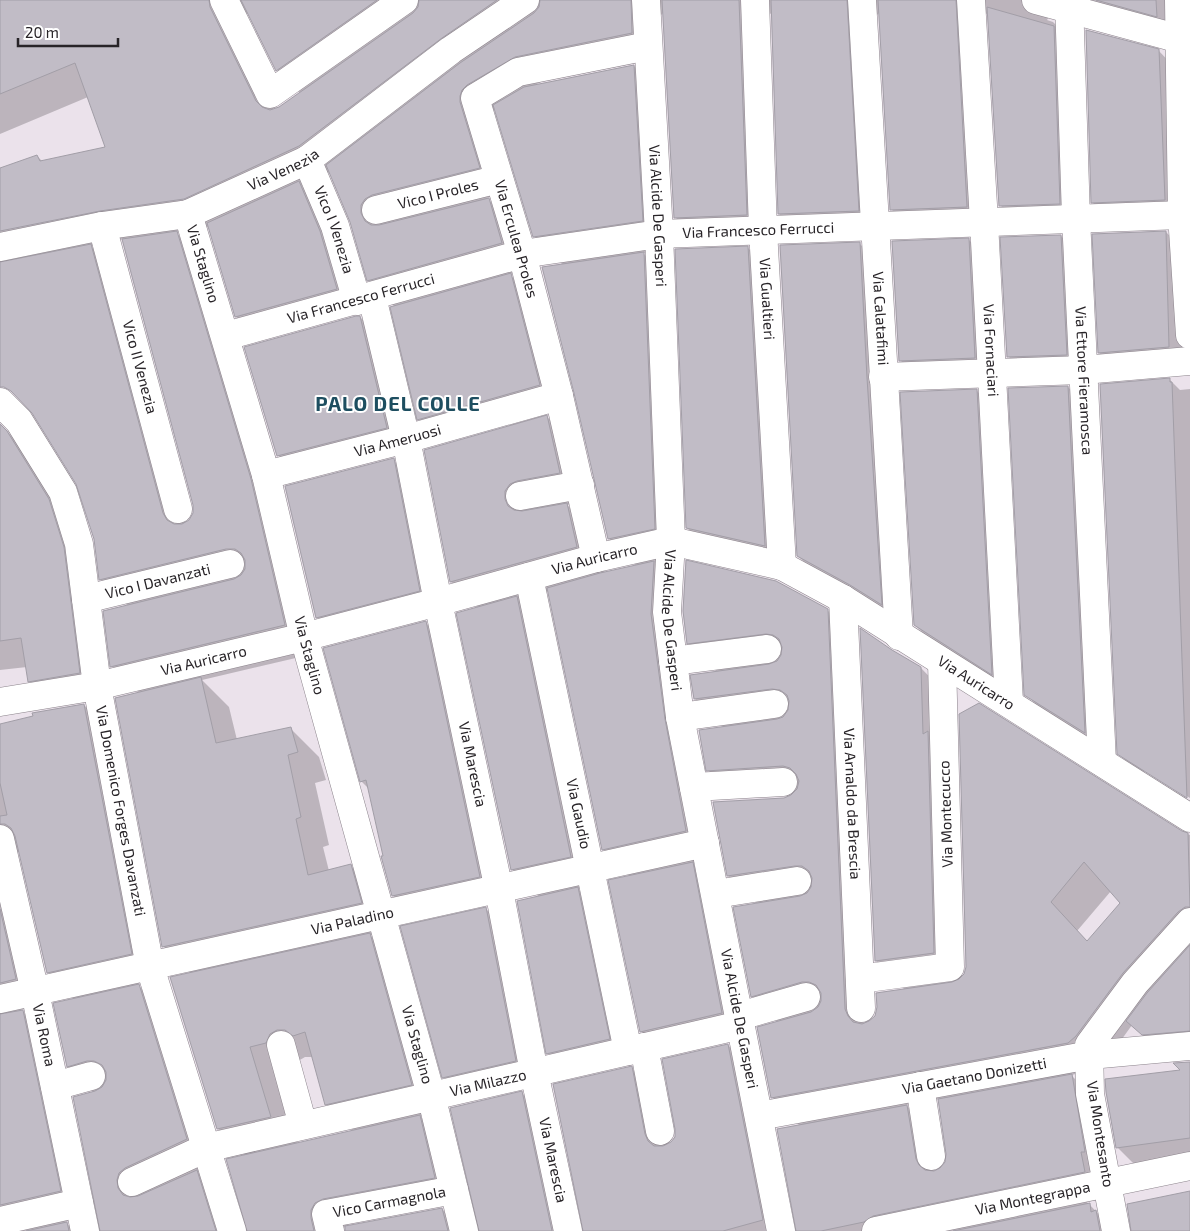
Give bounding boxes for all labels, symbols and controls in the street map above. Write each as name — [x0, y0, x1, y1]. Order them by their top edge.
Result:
scale bar — [18, 15, 118, 47]
text: 20 m — [25, 23, 59, 41]
street label: Via Venezia — [244, 144, 322, 194]
street label: Via Alcide De Gasperi — [646, 144, 671, 287]
street label: Vico I Proles — [396, 175, 480, 212]
street label: Via Erculea Proles — [492, 178, 542, 300]
street label: Vico I Venezia — [311, 183, 358, 276]
street label: Via Francesco Ferrucci — [682, 218, 835, 241]
street label: Via Staglino — [184, 222, 224, 305]
street label: Via Gualtieri — [757, 257, 779, 340]
street label: Via Francesco Ferrucci — [285, 269, 436, 327]
street label: Via Calatafimi — [870, 271, 893, 366]
street label: Via Fornaciari — [980, 304, 1003, 397]
street label: Via Ettore Fieramosca — [1072, 306, 1097, 456]
street label: Vico II Venezia — [120, 318, 162, 415]
district label: PALO DEL COLLE — [315, 391, 481, 415]
street label: Via Ameruosi — [352, 420, 443, 460]
street label: Via Auricarro — [550, 539, 639, 578]
street label: Via Alcide De Gasperi — [659, 549, 687, 692]
street label: Vico I Davanzati — [103, 559, 212, 602]
street label: Via Staglino — [291, 614, 330, 696]
street label: Via Auricarro — [159, 641, 248, 679]
street label: Via Auricarro — [935, 651, 1019, 713]
street label: Via Domenico Forges Davanzati — [93, 704, 150, 917]
street label: Via Marescia — [456, 720, 491, 808]
street label: Via Arnaldo da Brescia — [841, 728, 865, 880]
street label: Via Montecucco — [934, 760, 956, 868]
street label: Via Gaudio — [563, 777, 596, 851]
street label: Via Paladino — [309, 902, 395, 938]
street label: Via Alcide De Gasperi — [718, 947, 763, 1090]
street label: Via Roma — [30, 1002, 60, 1068]
street label: Via Staglino — [399, 1003, 437, 1086]
street label: Via Gaetano Donizetti — [900, 1053, 1048, 1097]
street label: Via Milazzo — [448, 1065, 528, 1100]
street label: Via Montesanto — [1084, 1079, 1118, 1188]
street label: Via Marescia — [536, 1116, 572, 1204]
street label: Via Montegrappa — [973, 1177, 1092, 1218]
street label: Vico Carmagnola — [331, 1182, 447, 1221]

